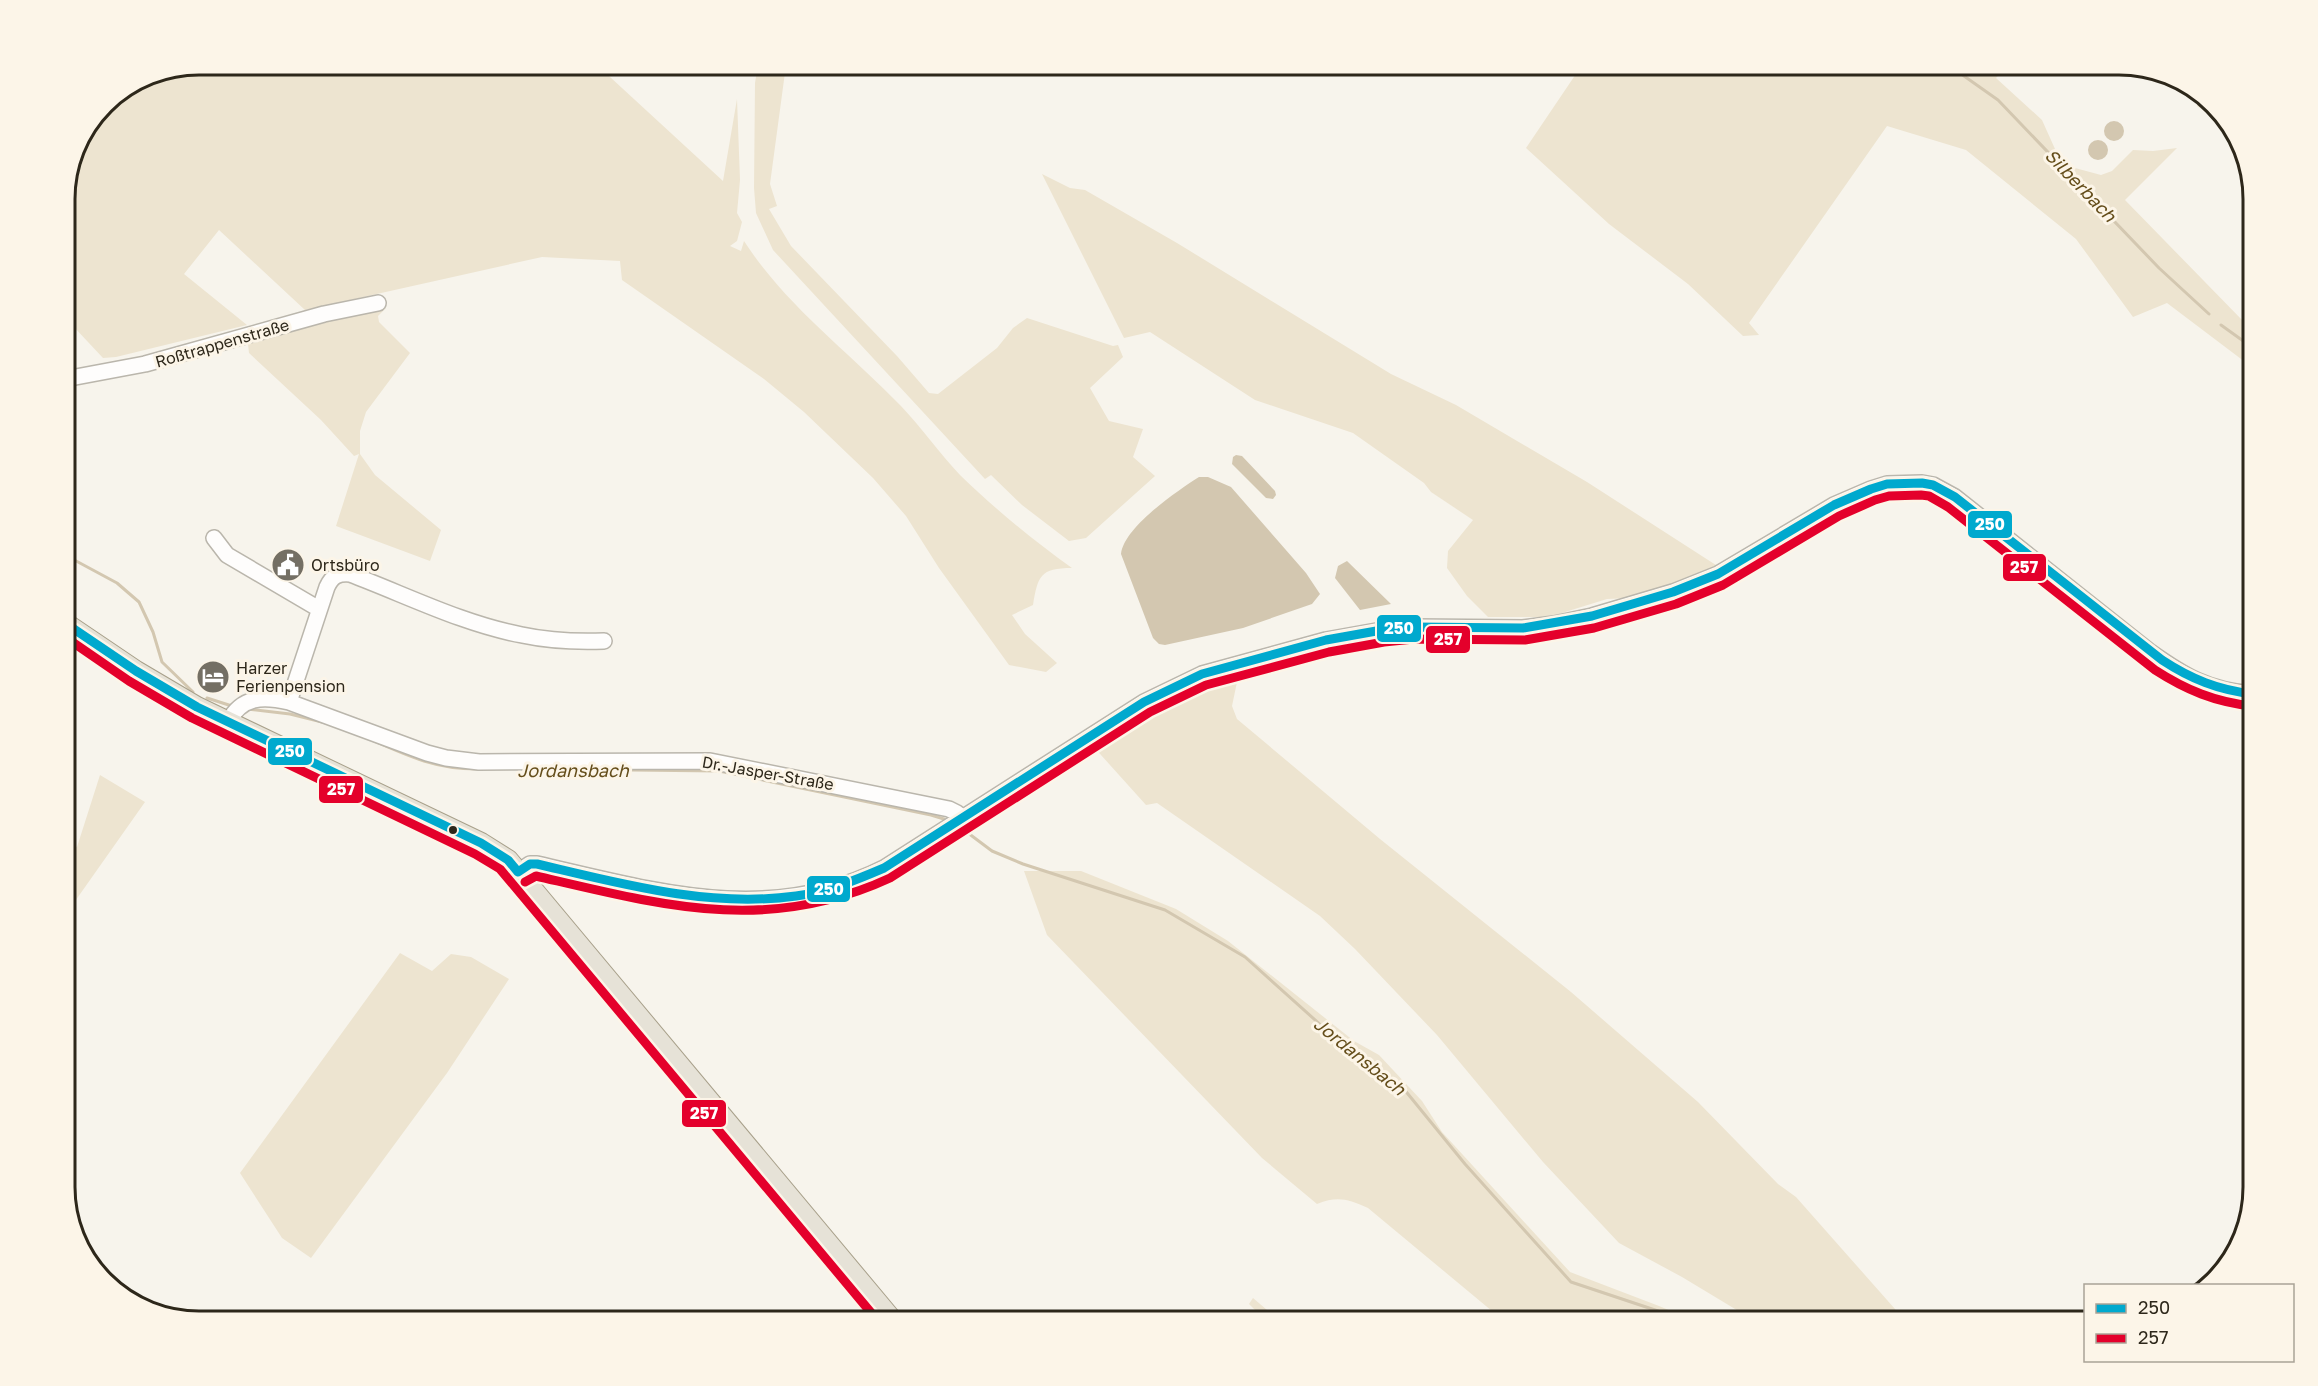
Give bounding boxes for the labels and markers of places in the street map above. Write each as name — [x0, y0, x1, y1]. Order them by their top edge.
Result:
public building icon: Ortsbüro — [270, 547, 306, 583]
place label: Ortsbüro — [311, 555, 379, 575]
place label: Harzer Ferienpension — [236, 658, 345, 696]
hotel icon: Harzer Ferienpension — [195, 659, 231, 695]
unlabelled marker — [447, 824, 459, 836]

